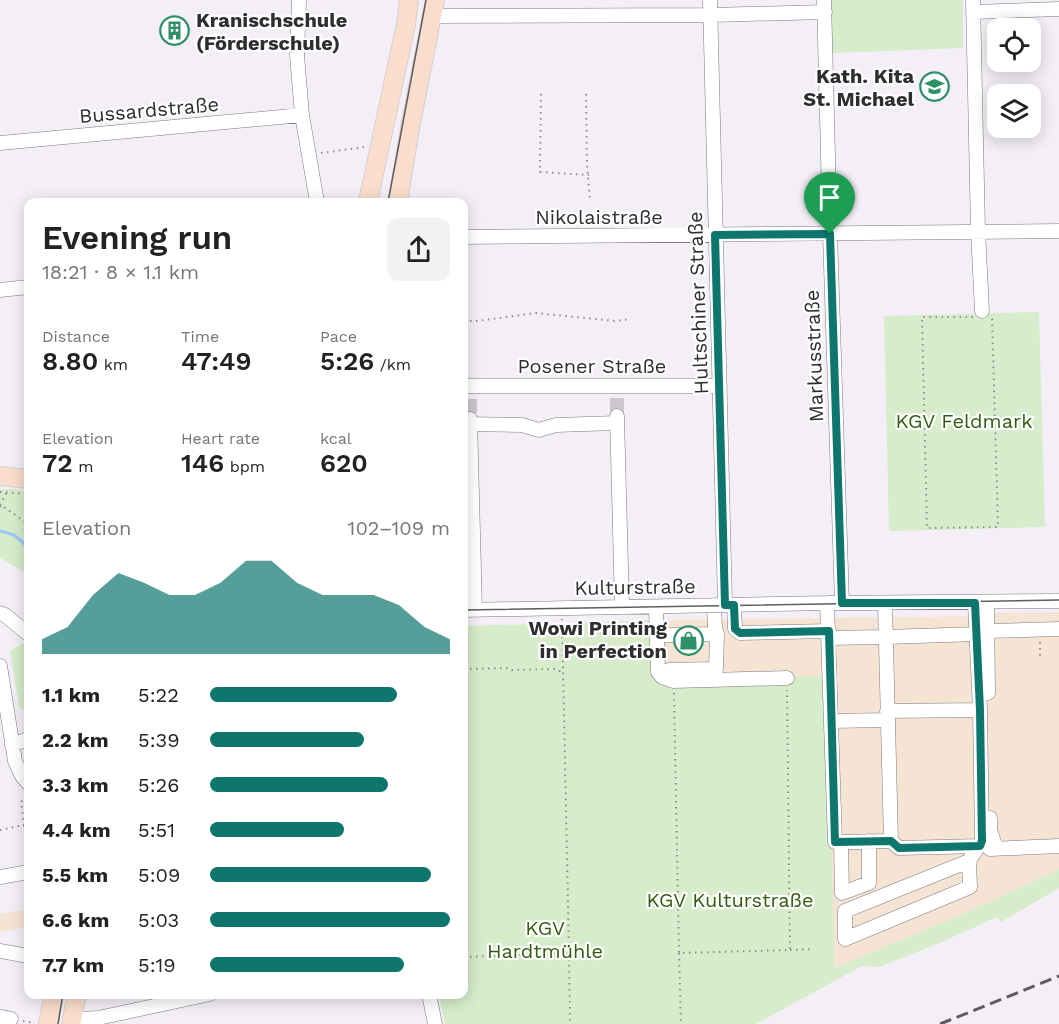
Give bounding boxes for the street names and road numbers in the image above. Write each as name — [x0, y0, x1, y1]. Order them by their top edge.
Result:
street label: Bussardstraße — [78, 92, 220, 128]
street label: Nikolaistraße — [535, 205, 663, 229]
street label: Hultschiner Straße — [683, 211, 713, 395]
street label: Markusstraße — [800, 289, 828, 423]
street label: Posener Straße — [518, 354, 666, 378]
street label: Kulturstraße — [574, 574, 696, 600]

